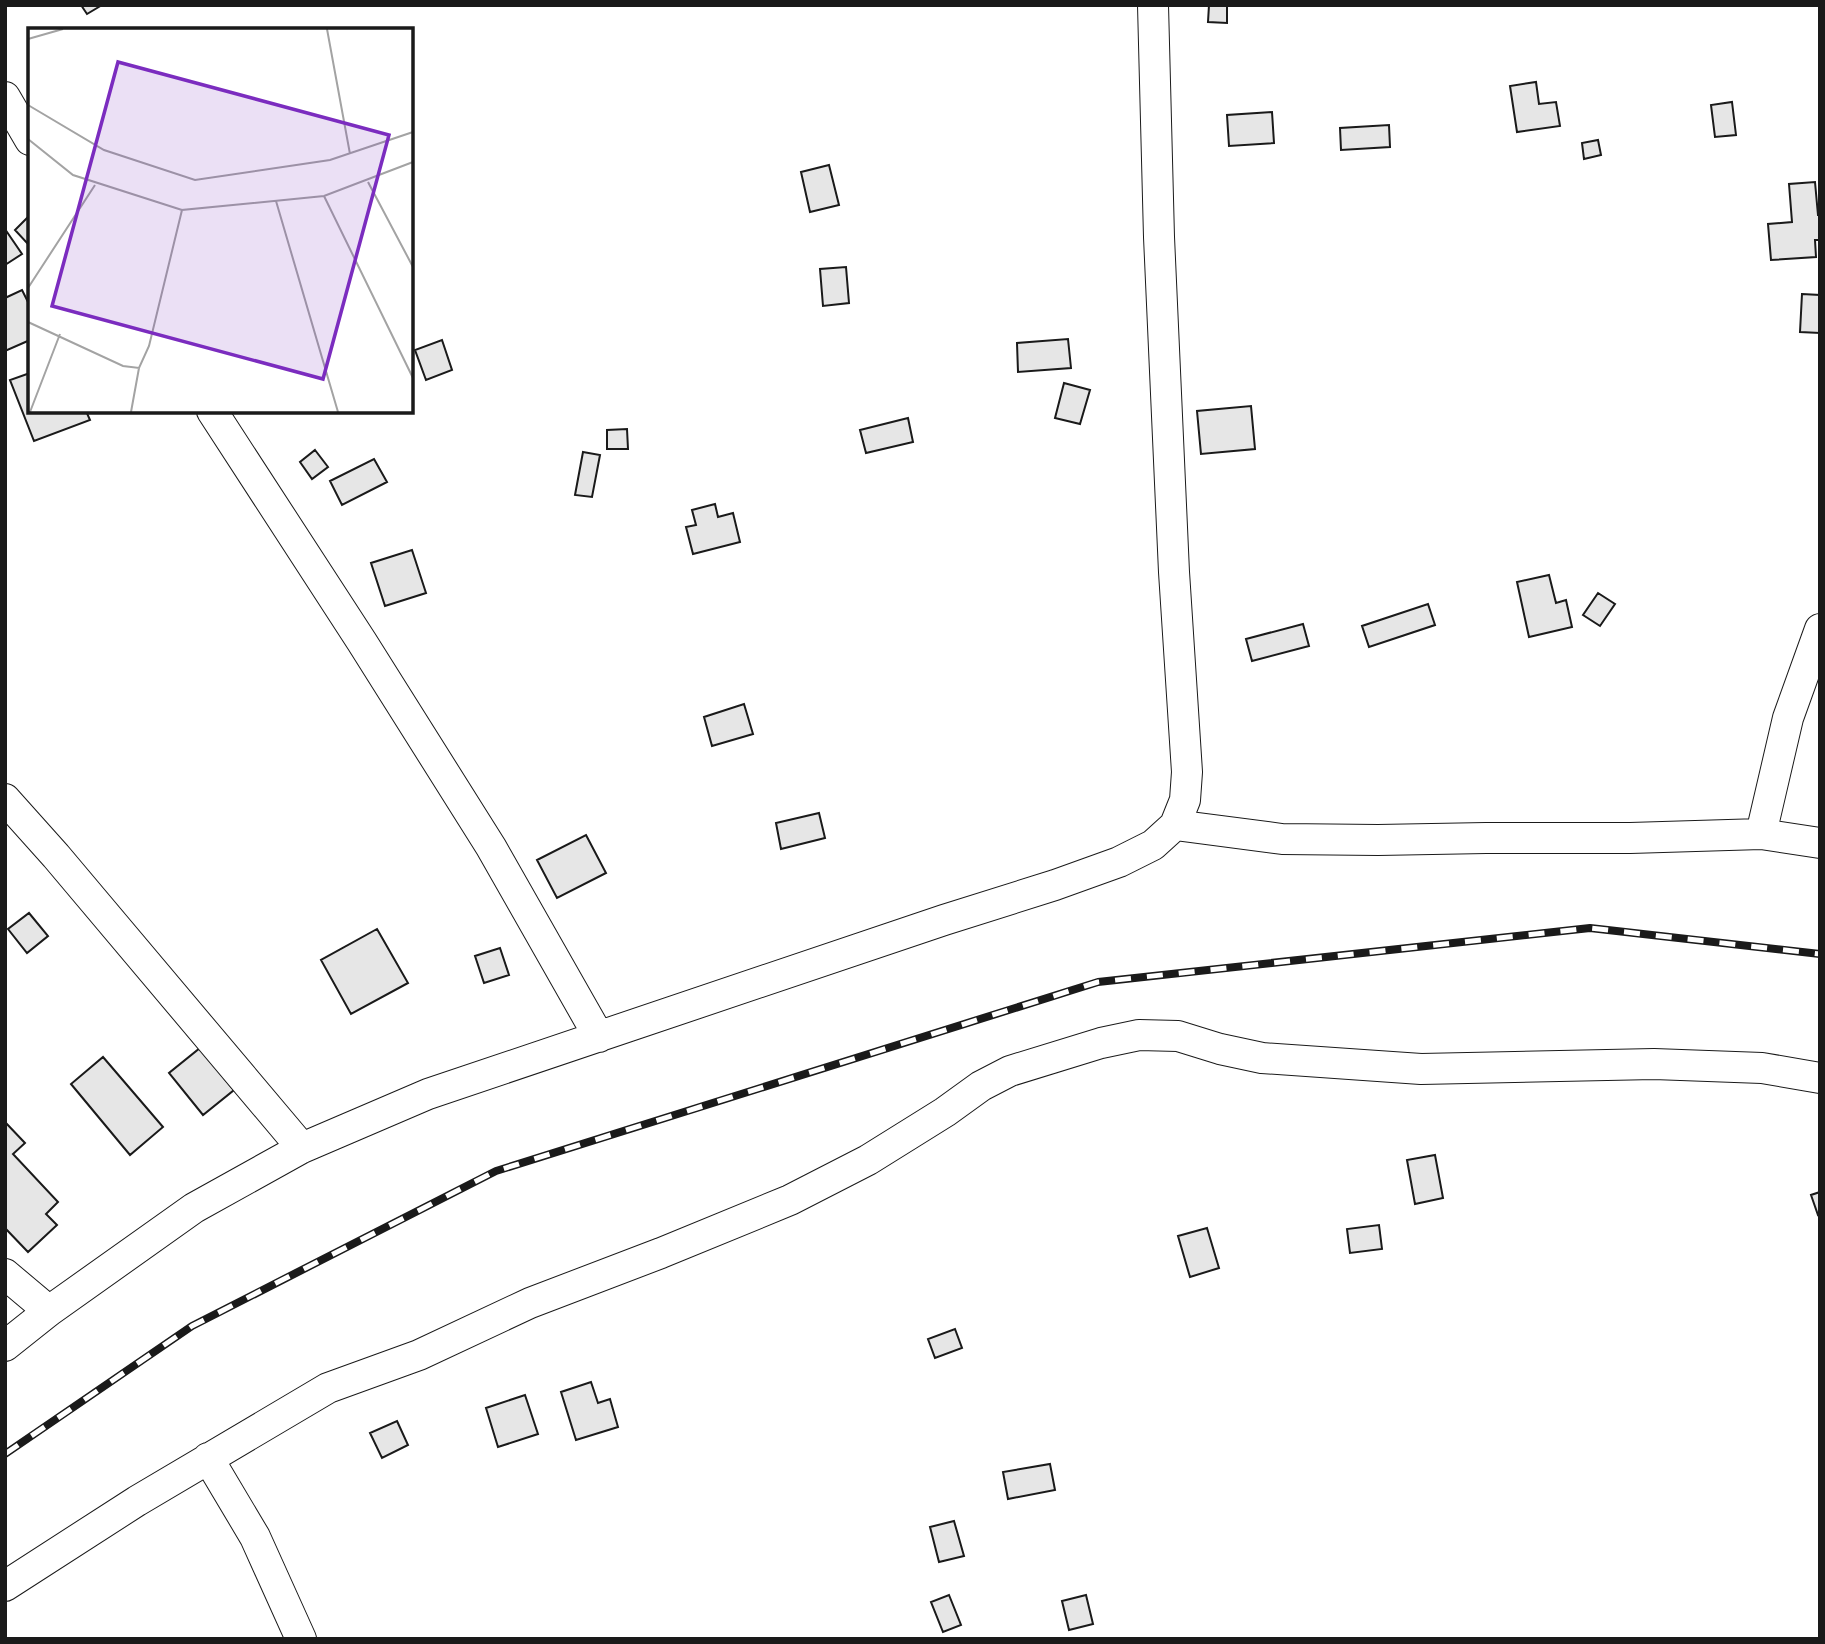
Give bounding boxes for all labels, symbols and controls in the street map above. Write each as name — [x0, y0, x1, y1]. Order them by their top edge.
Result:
inset map — [28, 28, 413, 413]

